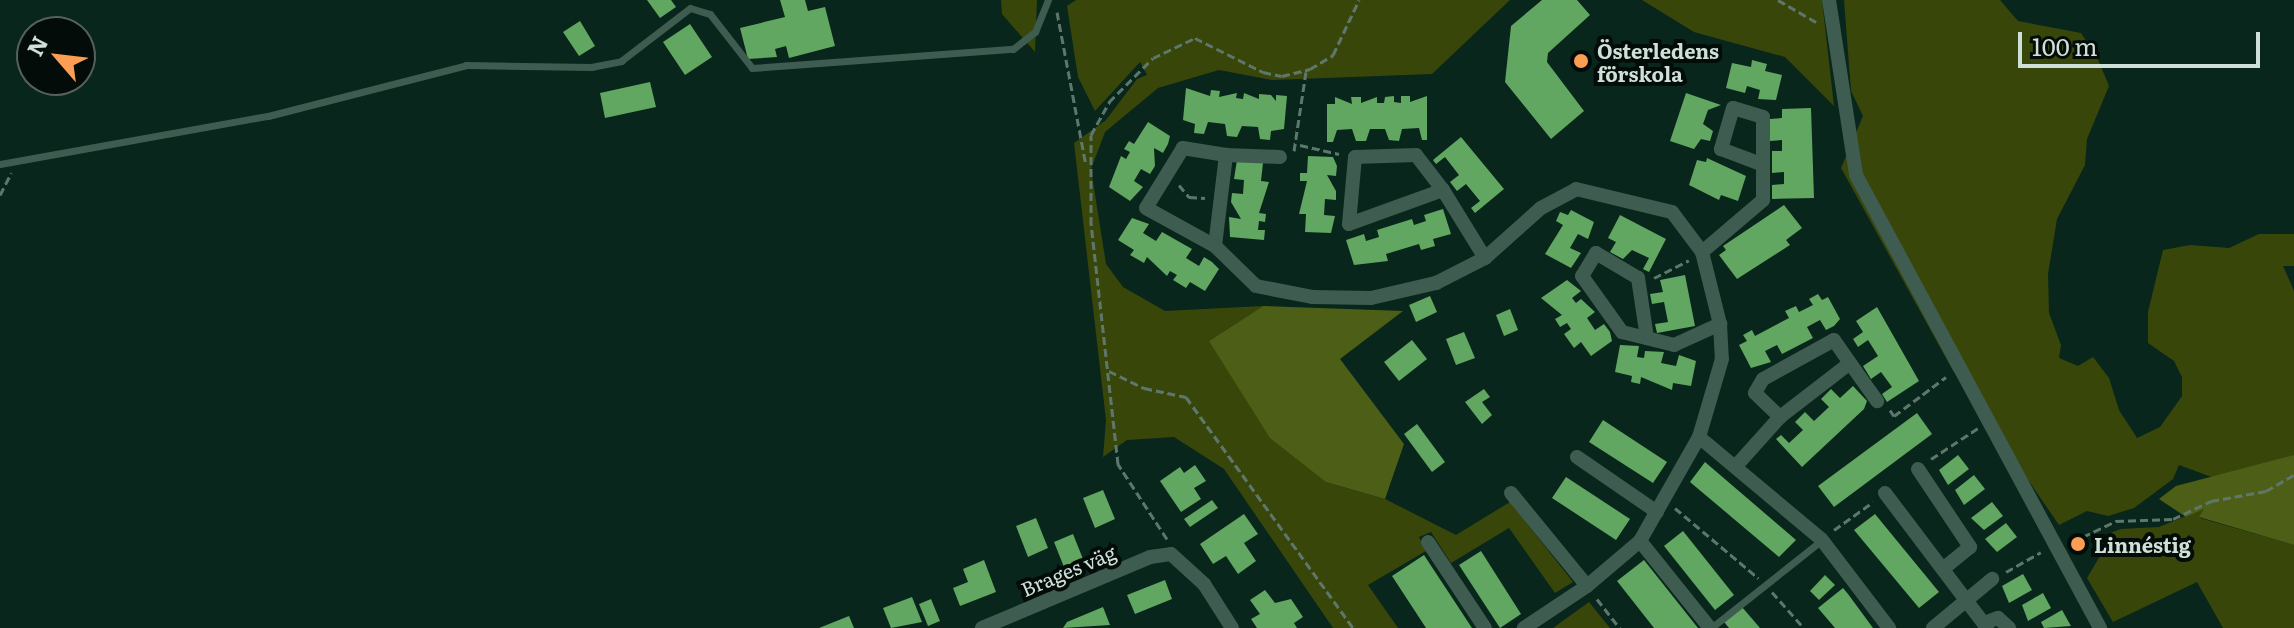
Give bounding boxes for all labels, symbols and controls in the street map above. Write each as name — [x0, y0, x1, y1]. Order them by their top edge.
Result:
north arrow — [16, 16, 96, 96]
scale bar — [2022, 16, 2264, 66]
text: 100 m — [2032, 28, 2098, 63]
text: N — [17, 30, 55, 61]
place label: Österledens förskola — [1597, 38, 1719, 85]
marker: Österledens förskola — [1572, 52, 1590, 70]
place label: Linnéstig — [2094, 532, 2191, 556]
marker: Linnéstig — [2069, 535, 2087, 553]
street label: Brages väg — [1017, 539, 1119, 601]

